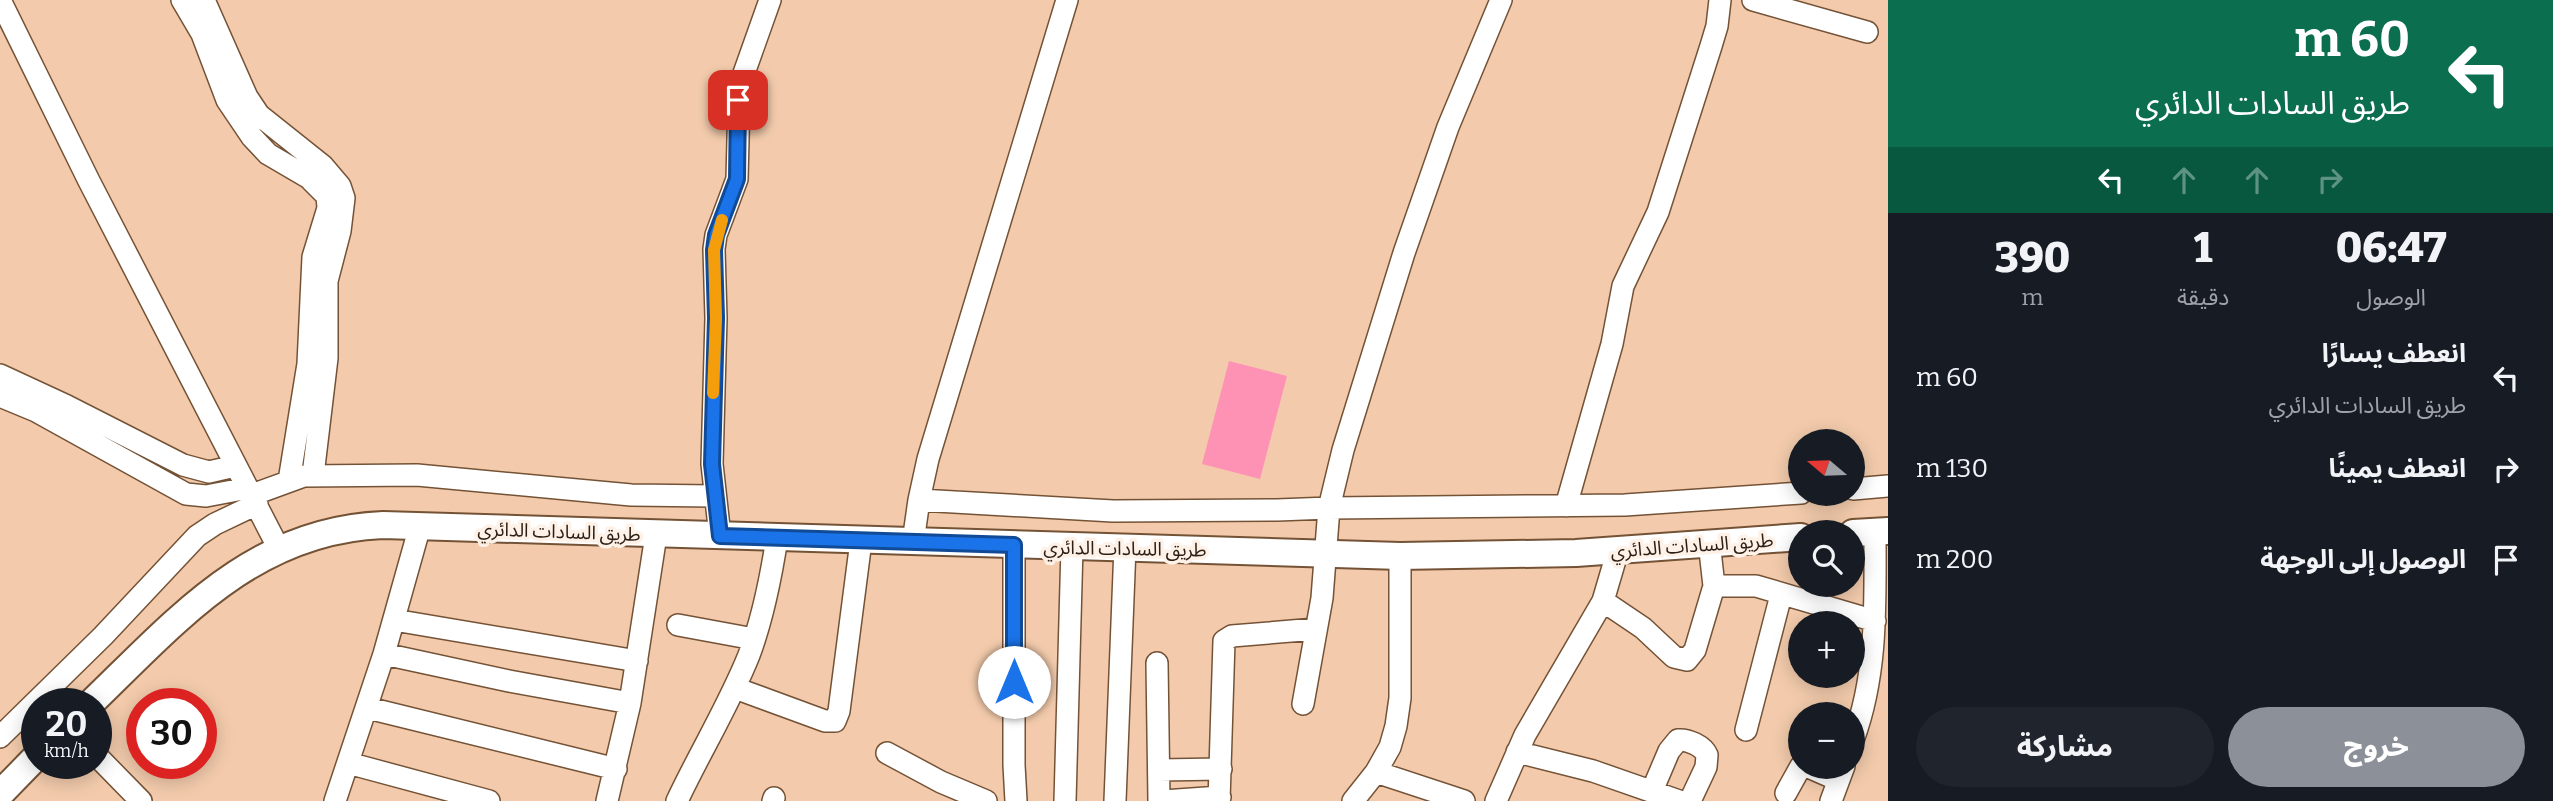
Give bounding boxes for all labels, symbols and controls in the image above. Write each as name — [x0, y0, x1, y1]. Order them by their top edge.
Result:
text: 60 m — [2294, 10, 2410, 69]
icon: left — [2434, 28, 2525, 119]
pin — [708, 70, 768, 130]
icon: arrive — [719, 81, 757, 119]
text: طريق السادات الدائري — [2135, 84, 2410, 122]
icon: left — [2092, 161, 2130, 199]
icon: ahead — [2165, 161, 2203, 199]
icon: ahead — [2238, 161, 2276, 199]
icon: right — [2311, 161, 2349, 199]
text: 1 — [2194, 223, 2212, 273]
text: 06:47 — [2336, 223, 2446, 273]
text: 390 — [1995, 233, 2070, 283]
text: m — [2021, 283, 2043, 311]
text: دقيقة — [2177, 283, 2229, 311]
text: الوصول — [2356, 283, 2426, 311]
text: انعطف يسارًا — [2322, 338, 2466, 369]
icon: left — [2487, 359, 2525, 397]
text: 60 m — [1916, 362, 1978, 393]
text: طريق السادات الدائري — [2268, 391, 2466, 419]
north arrow — [1788, 429, 1866, 506]
map controls — [1788, 429, 1865, 779]
icon: right — [2487, 450, 2525, 488]
text: 130 m — [1916, 453, 1988, 484]
text: انعطف يمينًا — [2328, 453, 2466, 484]
street label: طريق السادات الدائري — [477, 517, 641, 549]
button: search — [1788, 520, 1865, 597]
street label: طريق السادات الدائري — [1610, 528, 1775, 566]
street label: طريق السادات الدائري — [1043, 536, 1207, 565]
icon: arrive — [2487, 541, 2525, 579]
text: 200 m — [1916, 544, 1994, 575]
text: الوصول إلى الوجهة — [2260, 544, 2466, 575]
button: + — [1788, 611, 1865, 688]
position arrow — [977, 645, 1051, 719]
speed limit sign: 30 — [126, 688, 217, 779]
button: − — [1788, 702, 1865, 779]
text: 20 — [46, 703, 87, 745]
button: مشاركة — [1916, 707, 2214, 787]
button: خروج — [2228, 707, 2525, 787]
text: km/h — [44, 740, 89, 762]

